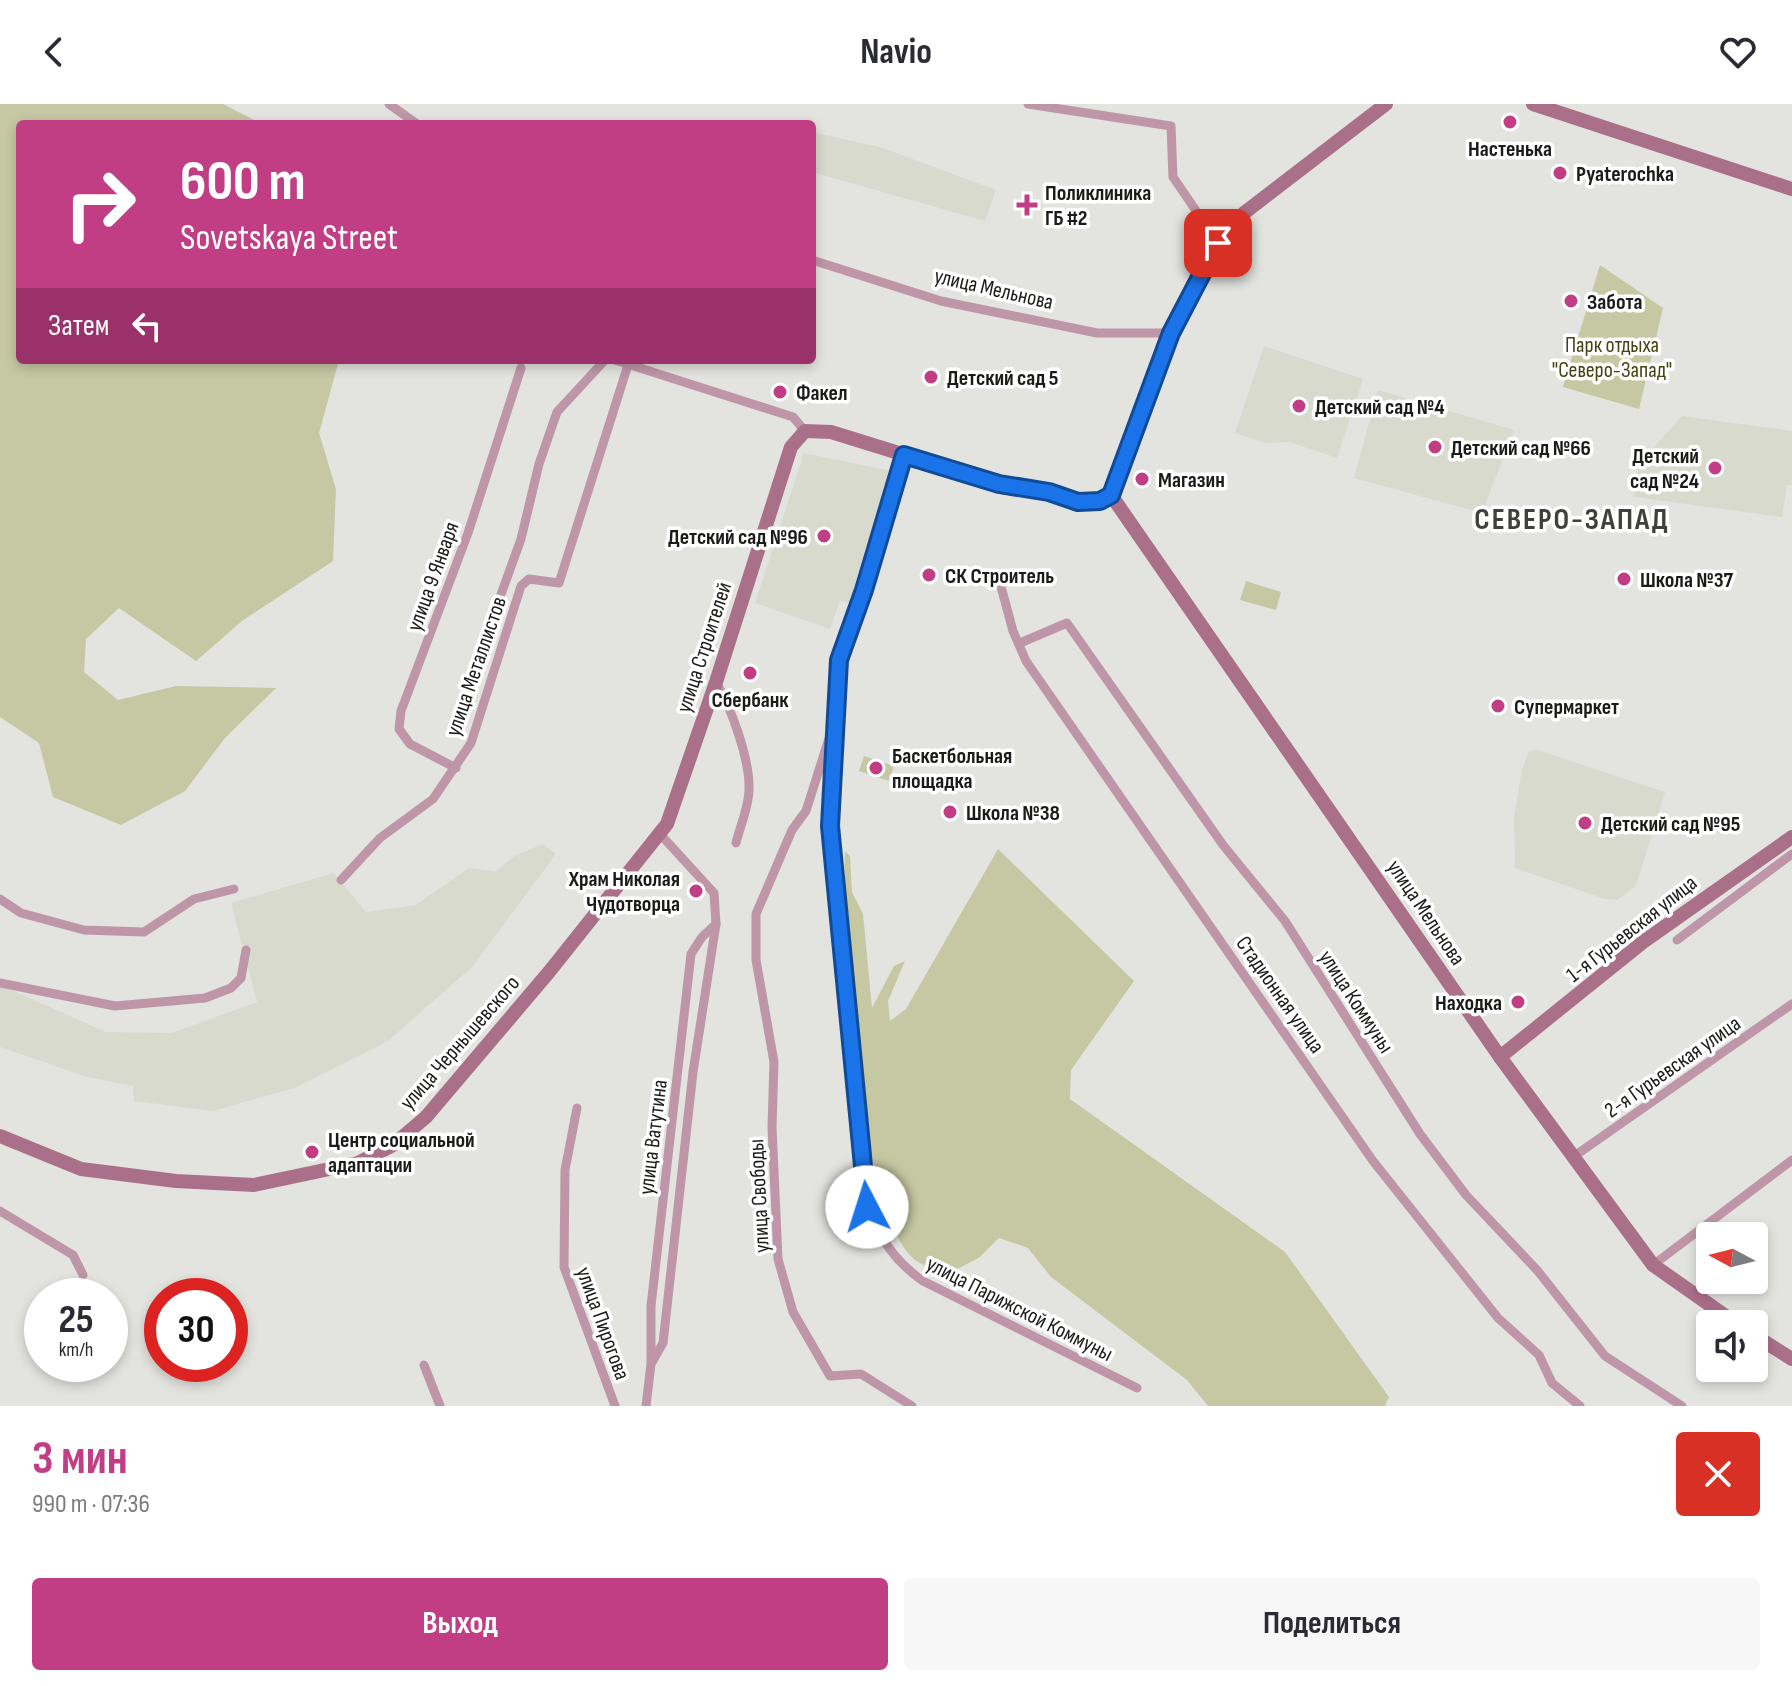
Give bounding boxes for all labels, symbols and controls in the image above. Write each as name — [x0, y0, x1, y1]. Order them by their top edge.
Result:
icon: back — [32, 30, 76, 74]
icon: heart — [1716, 30, 1760, 74]
text: Navio — [860, 31, 932, 74]
marker: Настенька — [1501, 113, 1519, 131]
place label: Настенька — [1468, 136, 1552, 163]
text: 600 m — [180, 149, 306, 216]
icon: right — [48, 152, 152, 256]
place label: Pyaterochka — [1576, 161, 1674, 188]
marker: Pyaterochka — [1551, 164, 1569, 182]
place label: Поликлиника ГБ #2 — [1045, 180, 1151, 232]
marker: Поликлиника ГБ #2 — [1016, 194, 1038, 216]
pin — [1184, 209, 1252, 277]
text: Sovetskaya Street — [180, 217, 398, 260]
icon: arrive — [1196, 221, 1240, 265]
street label: улица Мельнова — [932, 263, 1056, 316]
place label: Забота — [1587, 289, 1643, 316]
marker: Забота — [1562, 292, 1580, 310]
icon: left — [125, 304, 169, 348]
text: Затем — [48, 308, 109, 344]
park label: Парк отдыха "Северо-Запад" — [1552, 332, 1672, 384]
place label: Детский сад 5 — [947, 365, 1059, 392]
marker: Детский сад 5 — [922, 368, 940, 386]
place label: Факел — [796, 380, 847, 407]
marker: Факел — [771, 383, 789, 401]
place label: Детский сад №4 — [1315, 394, 1445, 421]
marker: Детский сад №4 — [1290, 397, 1308, 415]
place label: Детский сад №66 — [1451, 435, 1591, 462]
marker: Детский сад №66 — [1426, 438, 1444, 456]
place label: Детский сад №24 — [1630, 443, 1699, 495]
marker: Детский сад №24 — [1706, 459, 1724, 477]
place label: Магазин — [1158, 467, 1225, 494]
marker: Магазин — [1133, 470, 1151, 488]
district label: СЕВЕРО-ЗАПАД — [1474, 502, 1670, 538]
street label: улица 9 Января — [401, 518, 466, 635]
place label: Детский сад №96 — [668, 524, 808, 551]
marker: Детский сад №96 — [815, 527, 833, 545]
place label: СК Строитель — [945, 563, 1054, 590]
marker: СК Строитель — [920, 566, 938, 584]
place label: Школа №37 — [1640, 567, 1734, 594]
marker: Школа №37 — [1615, 570, 1633, 588]
street label: улица Строителей — [671, 579, 738, 716]
street label: улица Металлистов — [440, 593, 513, 740]
marker: Сбербанк — [741, 664, 759, 682]
place label: Сбербанк — [711, 687, 789, 714]
place label: Супермаркет — [1514, 694, 1619, 721]
marker: Супермаркет — [1489, 697, 1507, 715]
place label: Баскетбольная площадка — [892, 743, 1012, 795]
marker: Баскетбольная площадка — [867, 759, 885, 777]
place label: Школа №38 — [966, 800, 1060, 827]
marker: Школа №38 — [941, 803, 959, 821]
place label: Детский сад №95 — [1601, 811, 1740, 838]
marker: Детский сад №95 — [1576, 814, 1594, 832]
street label: улица Мельнова — [1381, 855, 1471, 971]
place label: Храм Николая Чудотворца — [568, 866, 680, 918]
street label: 1-я Гурьевская улица — [1561, 870, 1703, 989]
marker: Храм Николая Чудотворца — [687, 882, 705, 900]
street label: Стадионная улица — [1230, 931, 1330, 1059]
street label: улица Коммуны — [1312, 945, 1399, 1058]
street label: улица Чернышевского — [394, 970, 526, 1116]
place label: Находка — [1435, 990, 1502, 1017]
marker: Находка — [1509, 993, 1527, 1011]
street label: 2-я Гурьевская улица — [1600, 1010, 1746, 1124]
street label: улица Ватутина — [633, 1078, 674, 1196]
place label: Центр социальной адаптации — [328, 1127, 475, 1179]
street label: улица Свободы — [743, 1138, 776, 1254]
marker: Центр социальной адаптации — [303, 1143, 321, 1161]
position arrow — [825, 1165, 909, 1249]
north arrow — [1696, 1222, 1768, 1294]
map controls — [1696, 1222, 1768, 1382]
street label: улица Парижской Коммуны — [922, 1251, 1117, 1368]
street label: улица Пирогова — [570, 1263, 635, 1384]
speed limit sign: 30 — [144, 1278, 248, 1382]
text: 25 — [58, 1296, 94, 1344]
button: sound — [1696, 1310, 1768, 1382]
text: km/h — [59, 1338, 93, 1362]
text: 3 мин — [32, 1430, 128, 1487]
button: close — [1676, 1432, 1760, 1516]
text: 990 m · 07:36 — [32, 1489, 150, 1520]
button: Выход — [32, 1578, 888, 1670]
button: Поделиться — [904, 1578, 1760, 1670]

